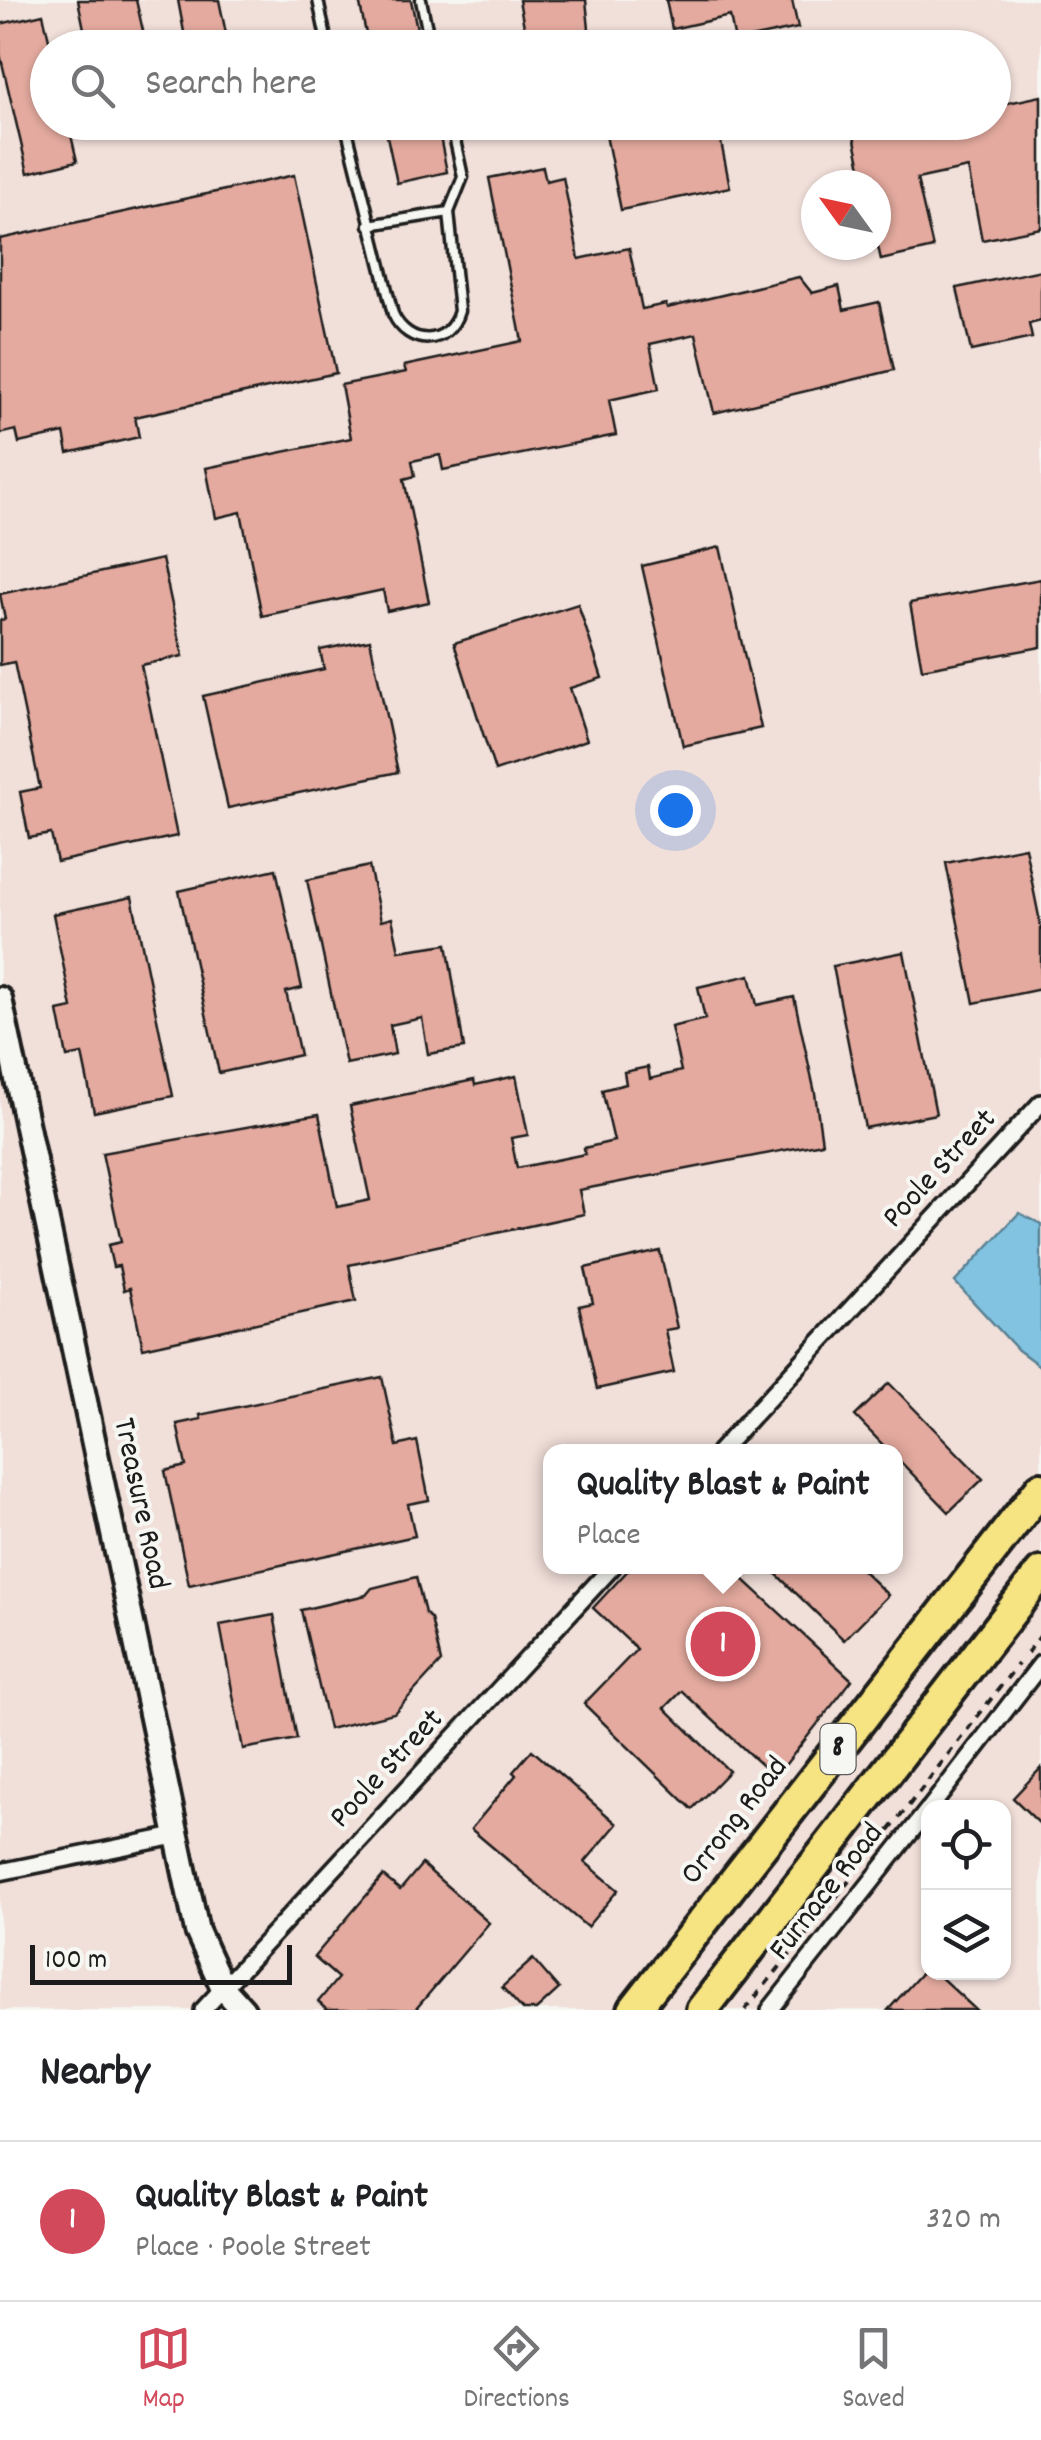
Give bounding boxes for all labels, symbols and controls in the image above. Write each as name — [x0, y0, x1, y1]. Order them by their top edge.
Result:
search box — [30, 30, 1011, 140]
icon: search — [65, 58, 120, 113]
text: Search here — [145, 58, 317, 113]
north arrow — [801, 170, 891, 260]
your location — [650, 785, 701, 836]
street label: Poole Street — [873, 1099, 1009, 1240]
street label: Treasure Road — [98, 1414, 180, 1594]
popup — [543, 1444, 903, 1574]
text: Quality Blast & Paint — [576, 1459, 870, 1514]
text: Place — [576, 1514, 641, 1560]
pin: 1 — [690, 1606, 756, 1682]
street label: Poole Street — [320, 1699, 456, 1840]
road number: 8 — [820, 1724, 856, 1774]
street label: Orrong Road — [671, 1748, 801, 1896]
map controls — [921, 1800, 1011, 1980]
button: locate — [921, 1800, 1011, 1890]
street label: Furnace Road — [759, 1814, 897, 1972]
button: layers — [921, 1890, 1011, 1980]
scale bar — [30, 1940, 292, 1984]
text: 100 m — [45, 1942, 107, 1982]
text: Nearby — [40, 2045, 150, 2105]
text: Quality Blast & Paint — [135, 2171, 428, 2226]
text: 1 — [69, 2198, 76, 2244]
text: 320 m — [926, 2198, 1001, 2244]
text: Place · Poole Street — [135, 2226, 371, 2272]
tab: Map — [136, 2321, 191, 2421]
tab: Directions — [464, 2321, 570, 2421]
tab: Saved — [842, 2321, 905, 2421]

